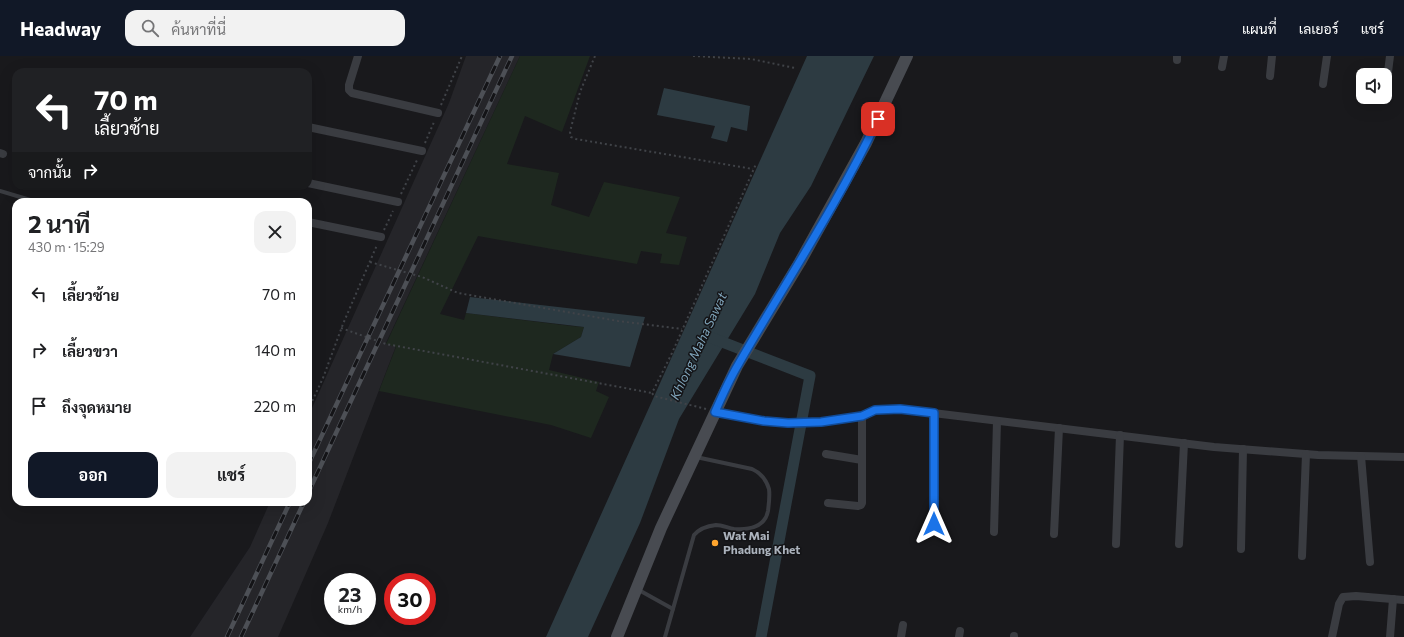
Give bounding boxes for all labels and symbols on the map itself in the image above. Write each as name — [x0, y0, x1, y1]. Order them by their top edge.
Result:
pin — [861, 102, 895, 136]
water label: Khlong Maha Sawat — [666, 289, 730, 402]
position arrow — [913, 503, 955, 545]
place label: Wat Mai Phadung Khet — [723, 528, 800, 556]
marker: Wat Mai Phadung Khet — [710, 538, 720, 548]
speed limit sign: 30 — [384, 573, 436, 625]

